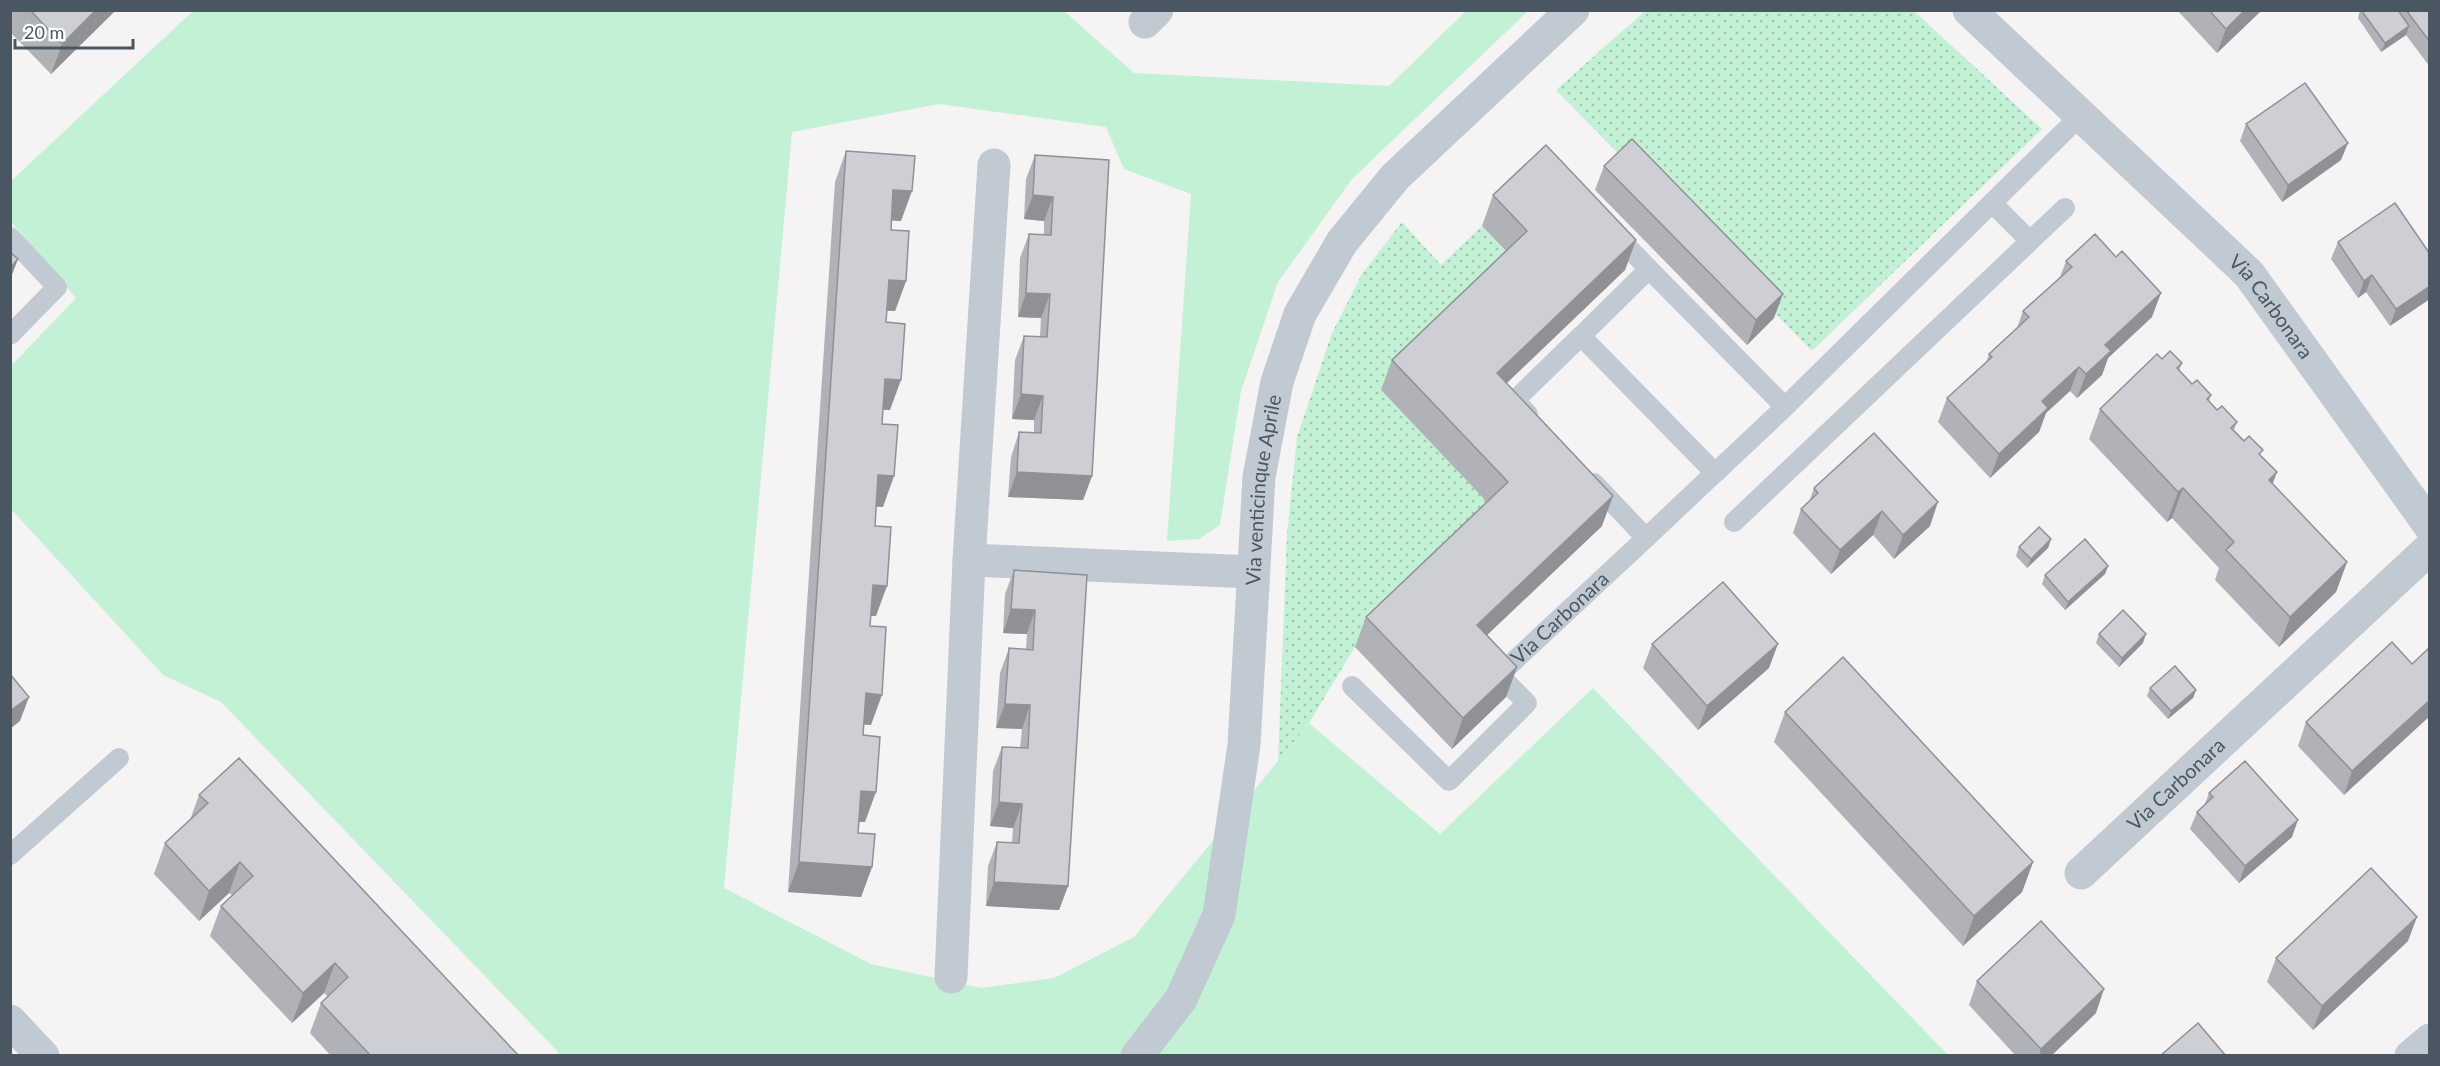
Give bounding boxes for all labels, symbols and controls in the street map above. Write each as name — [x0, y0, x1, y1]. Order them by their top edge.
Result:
scale bar — [15, 12, 134, 50]
text: 20 m — [24, 21, 64, 43]
street label: Via Carbonara — [2225, 249, 2319, 363]
street label: Via venticinque Aprile — [1240, 393, 1285, 586]
street label: Via Carbonara — [1505, 566, 1613, 669]
street label: Via Carbonara — [2122, 732, 2229, 835]

